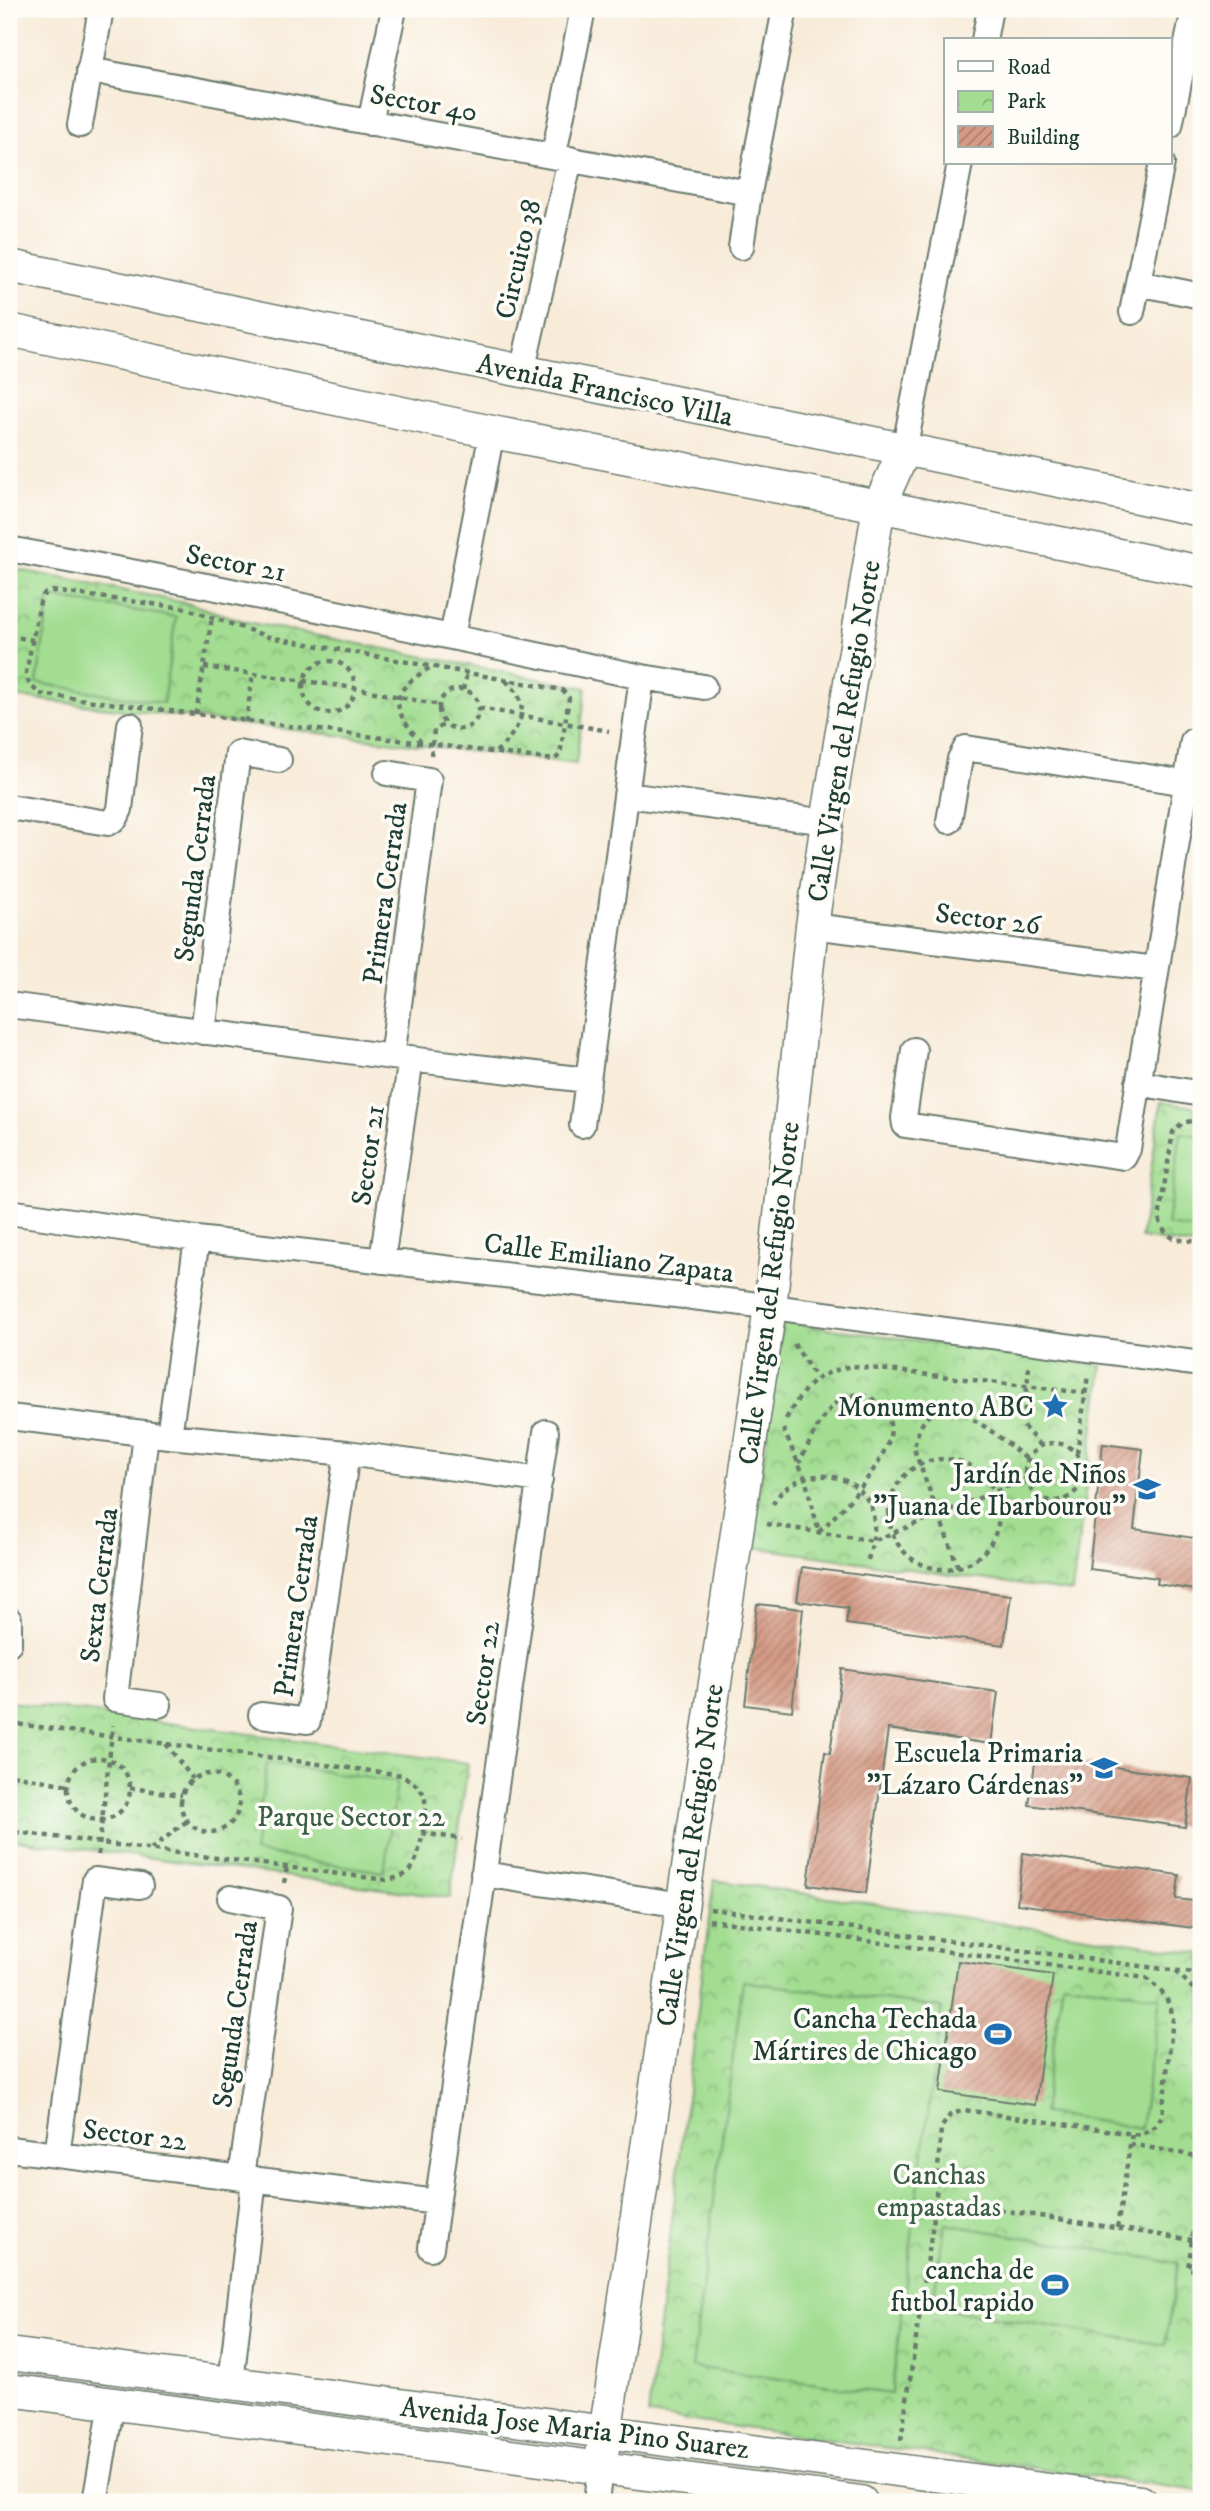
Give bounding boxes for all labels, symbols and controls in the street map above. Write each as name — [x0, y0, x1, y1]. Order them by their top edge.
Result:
legend — [944, 38, 1172, 164]
text: Road — [1007, 55, 1051, 81]
street label: Sector 40 — [367, 77, 480, 130]
text: Park — [1007, 89, 1047, 115]
text: Building — [1007, 125, 1080, 151]
street label: Circuito 38 — [488, 196, 549, 323]
street label: Avenida Francisco Villa — [473, 346, 736, 435]
street label: Sector 21 — [183, 537, 289, 590]
street label: Calle Virgen del Refugio Norte — [800, 558, 889, 905]
street label: Segunda Cerrada — [167, 772, 224, 964]
street label: Primera Cerrada — [355, 800, 416, 987]
street label: Sector 26 — [933, 896, 1044, 943]
street label: Sector 21 — [344, 1103, 393, 1208]
street label: Calle Virgen del Refugio Norte — [731, 1119, 808, 1467]
street label: Calle Emiliano Zapata — [482, 1226, 736, 1291]
place label: Monumento ABC — [837, 1390, 1034, 1425]
place icon: Monumento ABC — [1040, 1391, 1070, 1421]
place label: Jardín de Niños "Juana de Ibarbourou" — [873, 1457, 1126, 1524]
school or university icon: Jardín de Niños "Juana de Ibarbourou" — [1132, 1474, 1162, 1504]
street label: Sexta Cerrada — [73, 1506, 126, 1665]
street label: Primera Cerrada — [266, 1513, 327, 1700]
street label: Sector 22 — [459, 1619, 508, 1728]
street label: Calle Virgen del Refugio Norte — [649, 1682, 732, 2029]
place label: Escuela Primaria "Lázaro Cárdenas" — [867, 1736, 1083, 1803]
school or university icon: Escuela Primaria "Lázaro Cárdenas" — [1089, 1753, 1119, 1783]
park label: Parque Sector 22 — [257, 1800, 445, 1835]
street label: Segunda Cerrada — [205, 1918, 266, 2110]
place label: Cancha Techada Mártires de Chicago — [752, 2002, 977, 2069]
sports icon: Cancha Techada Mártires de Chicago — [983, 2019, 1013, 2049]
street label: Sector 22 — [81, 2112, 189, 2159]
park label: Canchas empastadas — [877, 2158, 1001, 2225]
place label: cancha de futbol rapido — [890, 2253, 1034, 2320]
sports icon: cancha de futbol rapido — [1040, 2270, 1070, 2300]
street label: Avenida Jose Maria Pino Suarez — [399, 2390, 751, 2467]

